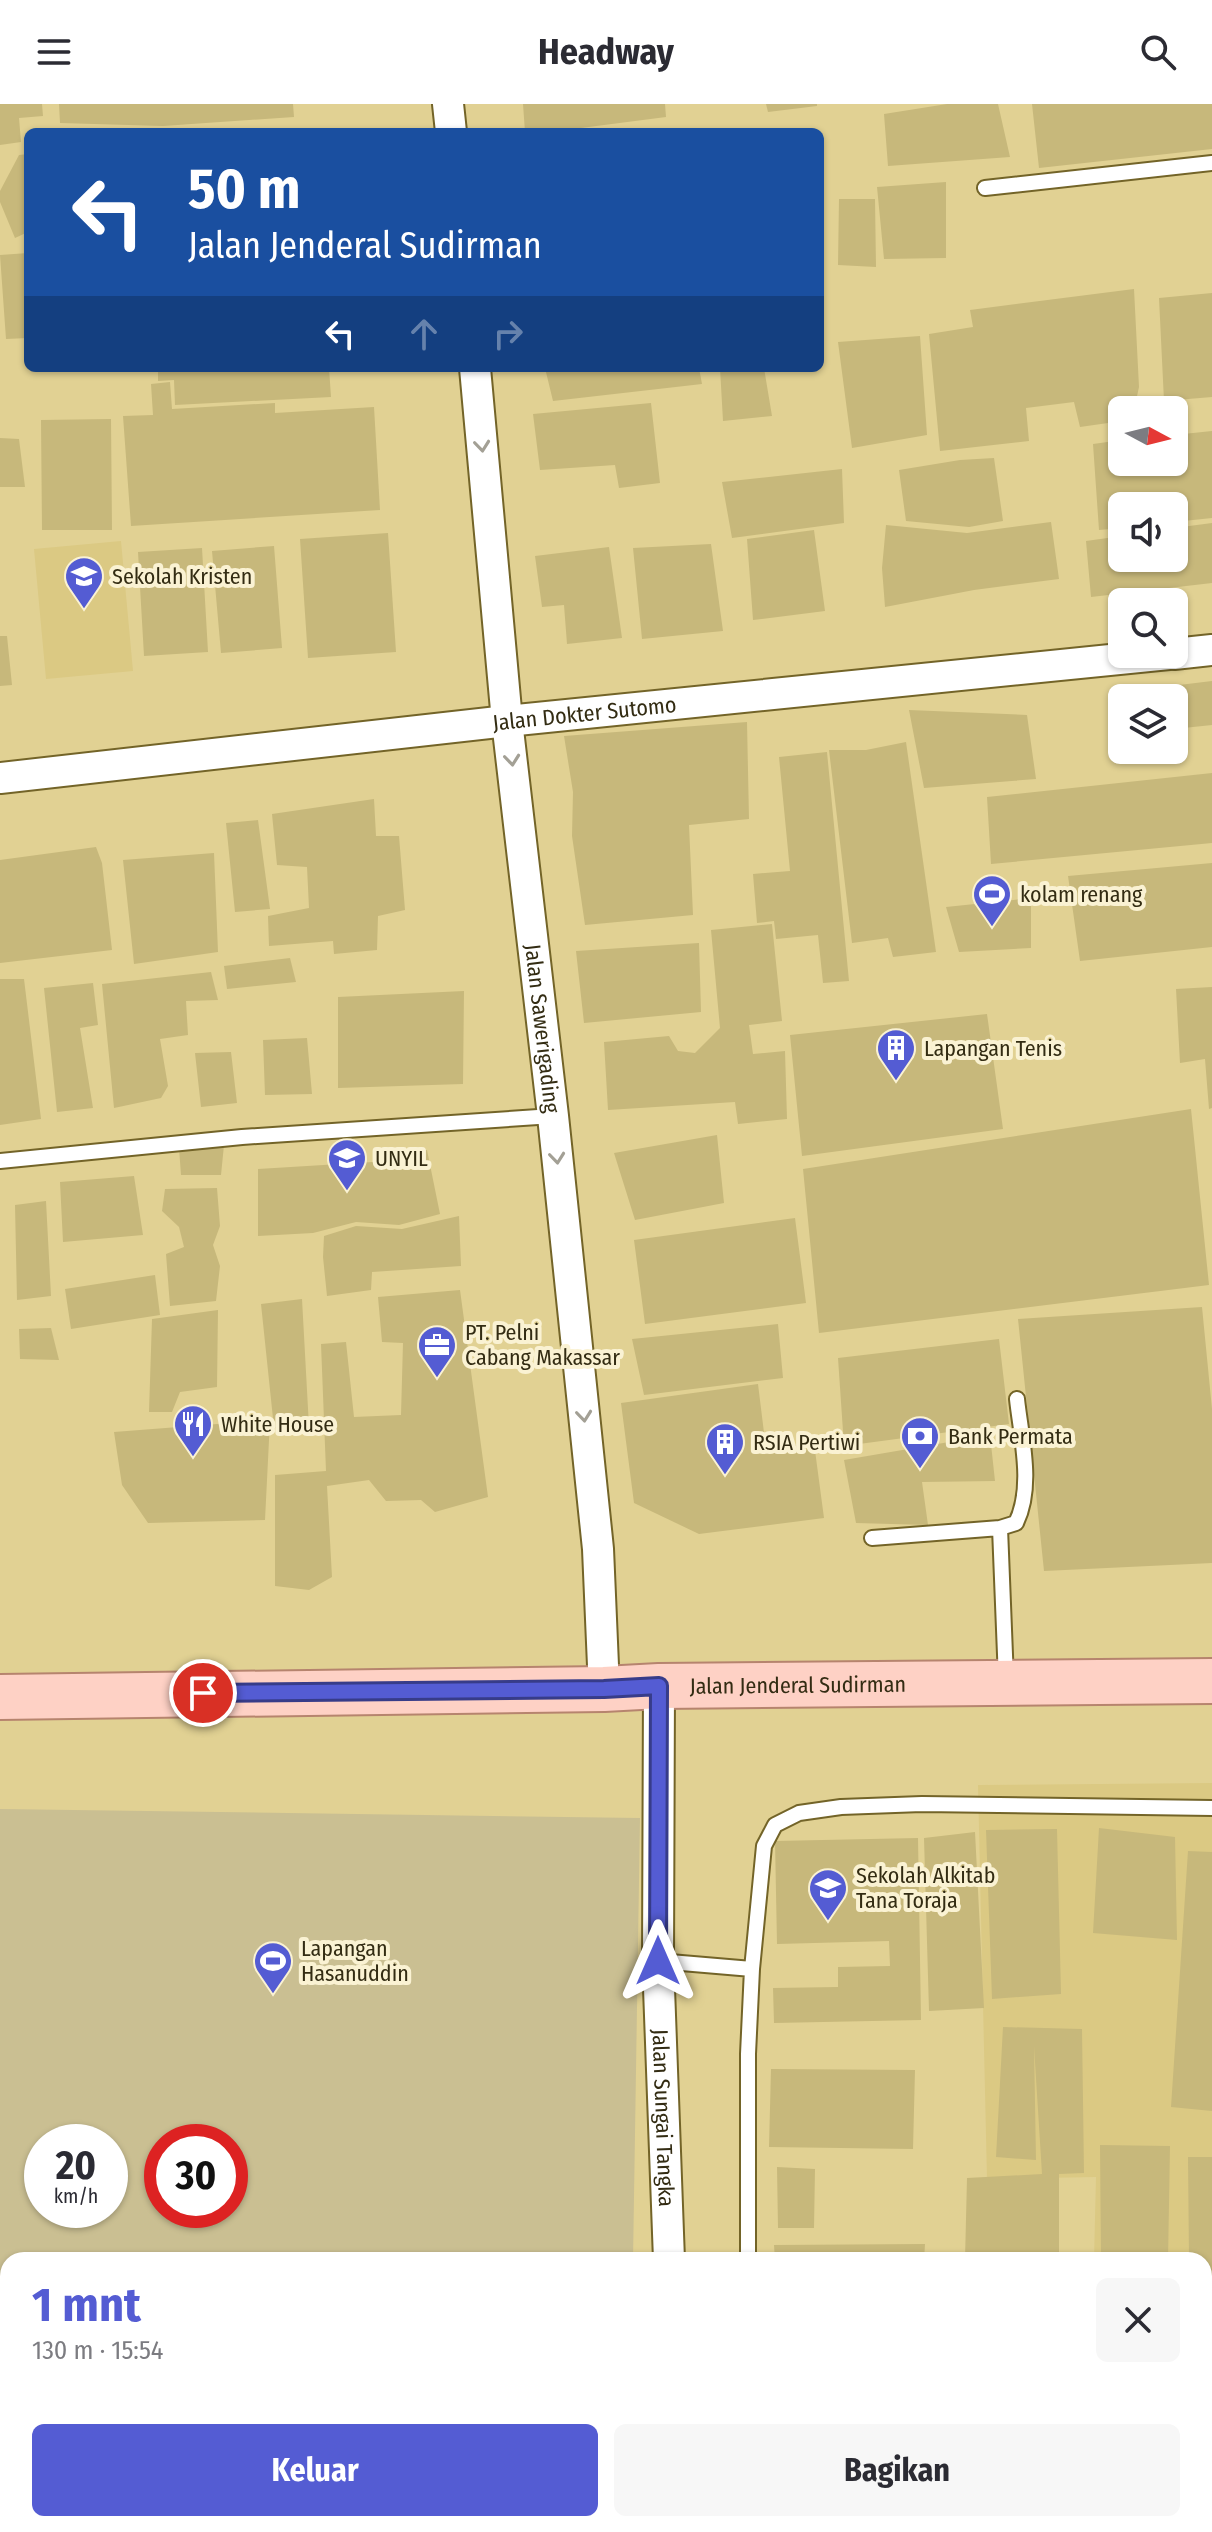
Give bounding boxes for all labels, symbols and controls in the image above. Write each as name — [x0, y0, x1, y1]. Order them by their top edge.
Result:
icon: menu — [32, 30, 76, 74]
text: Headway — [538, 30, 674, 74]
icon: search — [1136, 30, 1180, 74]
text: 50 m — [188, 156, 300, 223]
icon: left — [56, 160, 160, 264]
text: Jalan Jenderal Sudirman — [188, 224, 542, 268]
icon: left — [318, 312, 362, 356]
icon: ahead — [402, 312, 446, 356]
icon: right — [486, 312, 530, 356]
north arrow — [1108, 396, 1188, 476]
map controls — [1108, 396, 1188, 764]
one-way arrow — [474, 440, 491, 453]
button: sound — [1108, 492, 1188, 572]
school or university icon: Sekolah Kristen — [63, 555, 105, 610]
place label: Sekolah Kristen — [112, 563, 252, 590]
button: search — [1108, 588, 1188, 668]
button: layers — [1108, 684, 1188, 764]
street label: Jalan Dokter Sutomo — [491, 690, 678, 736]
one-way arrow — [503, 754, 520, 767]
sports icon: kolam renang — [971, 873, 1013, 928]
place label: kolam renang — [1020, 881, 1143, 908]
street label: Jalan Sawerigading — [520, 942, 566, 1115]
building icon: Lapangan Tenis — [875, 1027, 917, 1082]
place label: Lapangan Tenis — [924, 1035, 1062, 1062]
school or university icon: UNYIL — [326, 1137, 368, 1192]
place label: UNYIL — [375, 1145, 428, 1172]
one-way arrow — [549, 1152, 566, 1165]
place label: PT. Pelni Cabang Makassar — [465, 1319, 620, 1371]
office icon: PT. Pelni Cabang Makassar — [416, 1324, 458, 1379]
restaurant icon: White House — [172, 1403, 214, 1458]
one-way arrow — [576, 1410, 593, 1423]
place label: White House — [221, 1411, 334, 1438]
bank icon: Bank Permata — [899, 1415, 941, 1470]
building icon: RSIA Pertiwi — [704, 1421, 746, 1476]
place label: Bank Permata — [948, 1423, 1073, 1450]
place label: RSIA Pertiwi — [753, 1429, 860, 1456]
pin — [169, 1659, 237, 1727]
street label: Jalan Jenderal Sudirman — [690, 1670, 906, 1699]
icon: arrive — [181, 1671, 225, 1715]
place label: Sekolah Alkitab Tana Toraja — [856, 1862, 995, 1914]
school or university icon: Sekolah Alkitab Tana Toraja — [807, 1867, 849, 1922]
position arrow — [616, 1919, 700, 2003]
place label: Lapangan Hasanuddin — [301, 1935, 409, 1987]
sports icon: Lapangan Hasanuddin — [252, 1940, 294, 1995]
street label: Jalan Sungai Tangka — [647, 2029, 681, 2207]
speed limit sign: 30 — [144, 2124, 248, 2228]
text: 20 — [56, 2142, 96, 2190]
text: km/h — [54, 2184, 98, 2208]
text: 1 mnt — [32, 2276, 141, 2334]
button: close — [1096, 2278, 1180, 2362]
text: 130 m · 15:54 — [32, 2335, 163, 2366]
button: Keluar — [32, 2424, 598, 2516]
button: Bagikan — [614, 2424, 1180, 2516]

